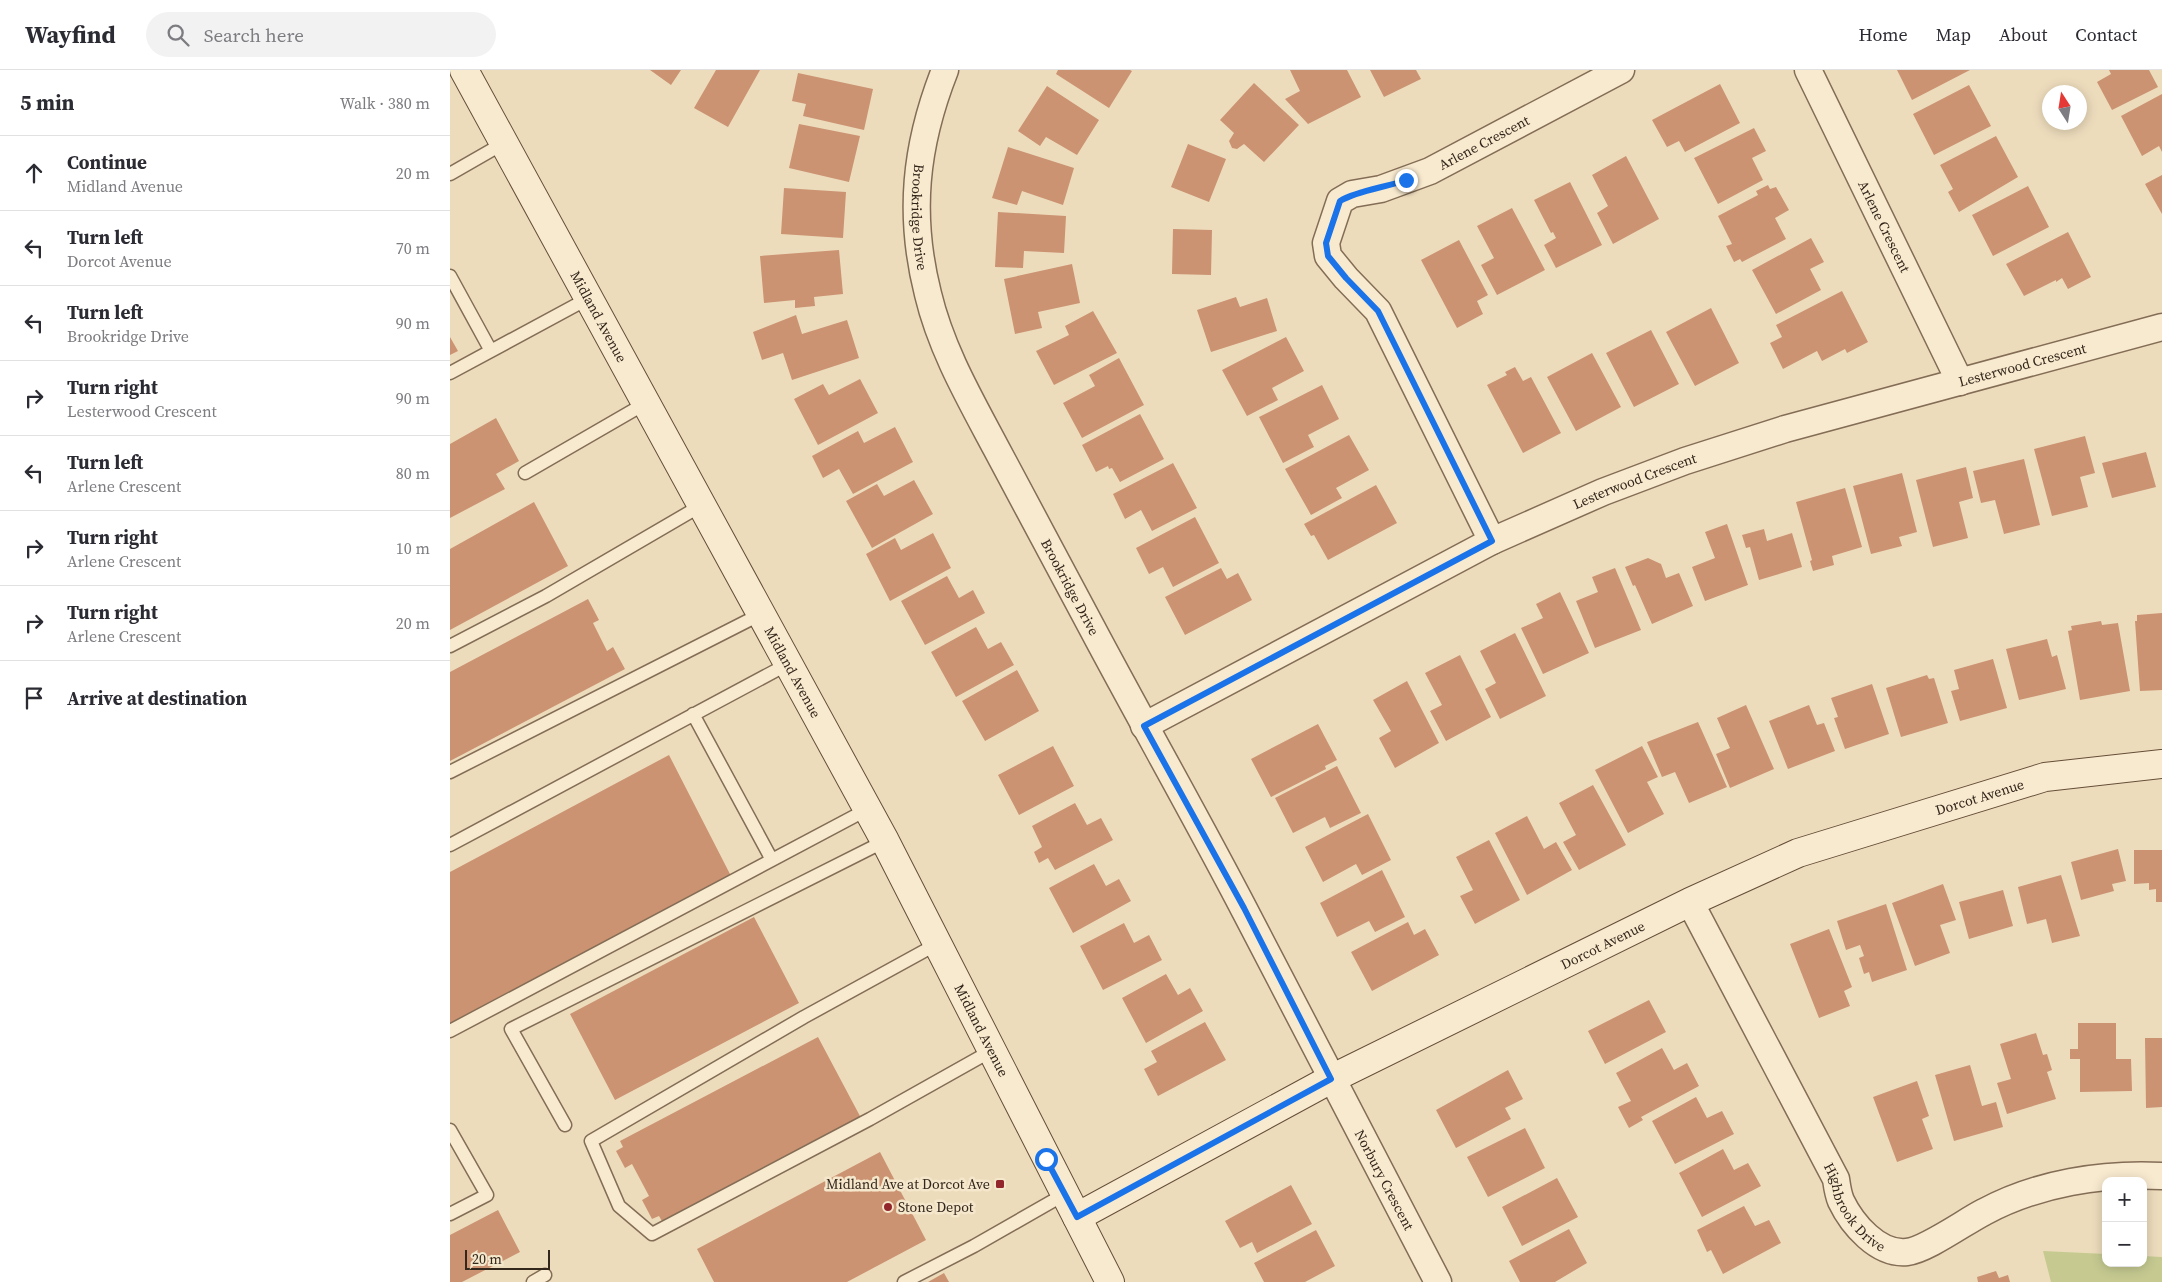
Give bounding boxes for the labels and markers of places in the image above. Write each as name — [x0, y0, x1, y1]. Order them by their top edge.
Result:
place label: Midland Ave at Dorcot Ave — [826, 1174, 990, 1194]
marker: Midland Ave at Dorcot Ave — [994, 1178, 1006, 1190]
place label: Stone Depot — [898, 1197, 974, 1217]
marker: Stone Depot — [882, 1201, 894, 1213]

